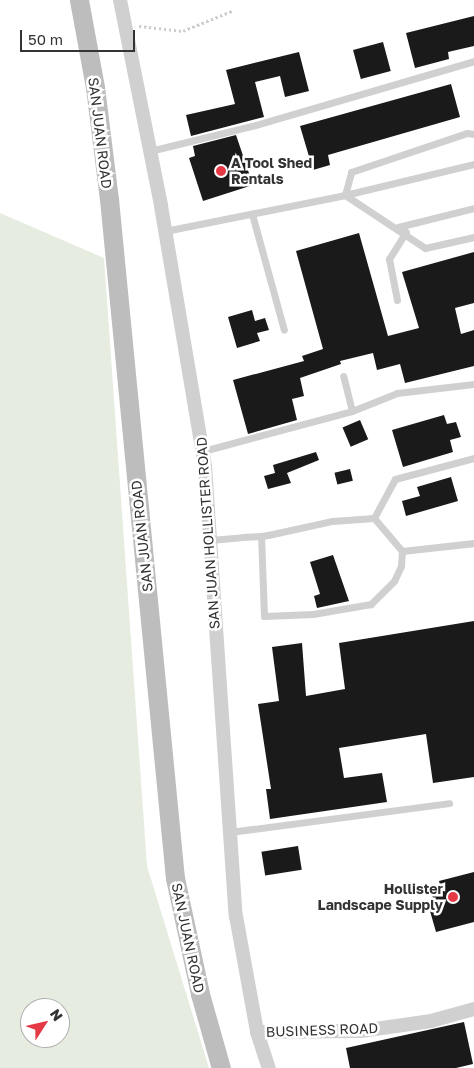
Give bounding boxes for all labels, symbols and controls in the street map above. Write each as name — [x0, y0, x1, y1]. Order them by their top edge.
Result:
scale bar — [22, 20, 138, 52]
text: 50 m — [28, 30, 63, 48]
street label: SAN JUAN ROAD — [85, 76, 115, 190]
place label: A Tool Shed Rentals — [231, 155, 312, 188]
marker: A Tool Shed Rentals — [215, 165, 227, 177]
street label: SAN JUAN HOLLISTER ROAD — [193, 436, 223, 630]
street label: SAN JUAN ROAD — [128, 479, 156, 593]
street label: SAN JUAN ROAD — [168, 881, 208, 995]
place label: Hollister Landscape Supply — [318, 881, 443, 914]
marker: Hollister Landscape Supply — [447, 891, 459, 903]
north arrow — [20, 998, 70, 1048]
text: N — [47, 1005, 67, 1024]
street label: BUSINESS ROAD — [266, 1020, 378, 1040]

